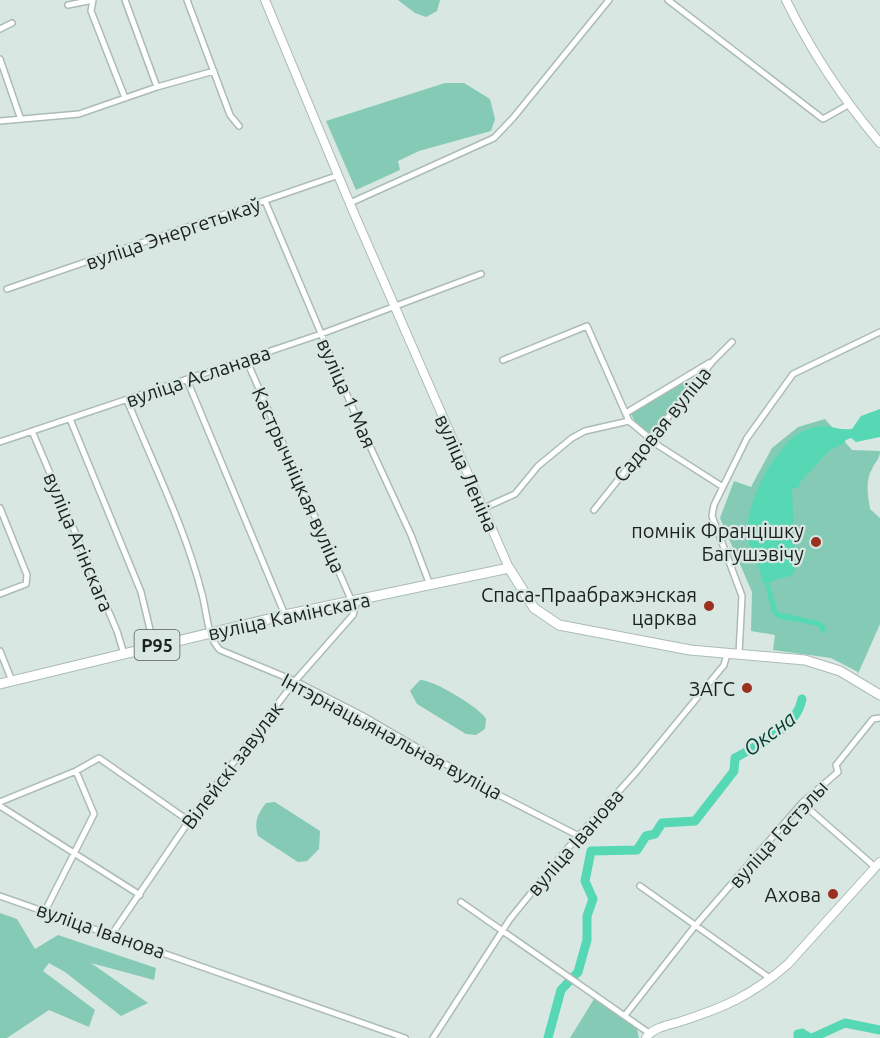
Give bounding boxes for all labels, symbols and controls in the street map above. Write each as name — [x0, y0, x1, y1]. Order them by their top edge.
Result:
street label: вуліца Энергетыкаў — [83, 192, 264, 274]
street label: вуліца 1 Мая — [313, 335, 381, 451]
street label: вуліца Асланава — [123, 341, 273, 411]
street label: Садовая вуліца — [609, 362, 715, 486]
street label: Кастрычніцкая вуліца — [248, 384, 350, 576]
street label: вуліца Леніна — [431, 410, 503, 536]
street label: вуліца Агінскага — [39, 469, 119, 615]
place label: помнік Францішку Багушэвічу — [631, 519, 804, 565]
marker: помнік Францішку Багушэвічу — [809, 535, 823, 549]
place label: Спаса-Праабражэнская царква — [481, 583, 697, 629]
street label: вуліца Камінскага — [206, 588, 372, 644]
marker: Спаса-Праабражэнская царква — [702, 599, 716, 613]
road number: Р95 — [134, 630, 180, 660]
street label: Інтэрнацыянальная вуліца — [278, 668, 506, 804]
place label: ЗАГС — [689, 677, 735, 700]
marker: ЗАГС — [740, 681, 754, 695]
street label: Вілейскі завулак — [177, 697, 287, 833]
water label: Оксна — [738, 706, 800, 760]
street label: вуліца Гастэлы — [724, 776, 832, 892]
street label: вуліца Іванова — [522, 784, 628, 900]
place label: Ахова — [765, 883, 821, 906]
marker: Ахова — [826, 887, 840, 901]
street label: вуліца Іванова — [34, 897, 168, 963]

